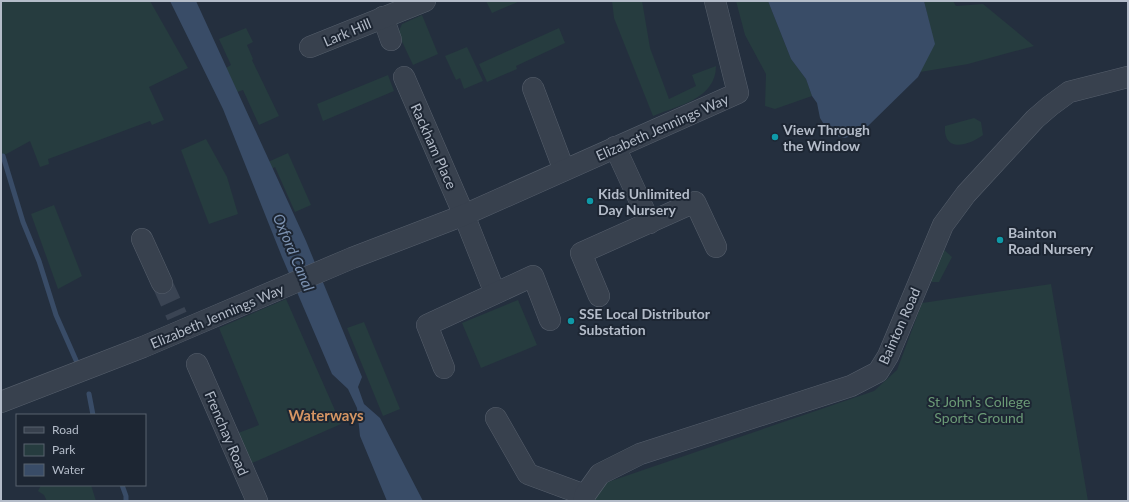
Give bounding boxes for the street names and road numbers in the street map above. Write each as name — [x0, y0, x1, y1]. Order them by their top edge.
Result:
street label: Lark Hill — [320, 14, 374, 50]
street label: Elizabeth Jennings Way — [593, 90, 732, 164]
street label: Rackham Place — [408, 101, 460, 191]
street label: Elizabeth Jennings Way — [148, 280, 287, 352]
street label: Bainton Road — [874, 285, 924, 367]
street label: Frenchay Road — [202, 388, 252, 478]

